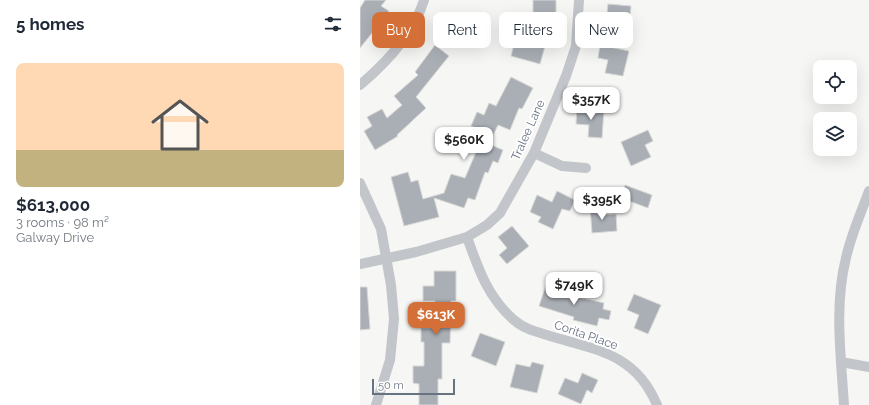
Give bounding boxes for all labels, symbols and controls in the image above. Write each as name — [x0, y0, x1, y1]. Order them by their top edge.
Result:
chip: Buy — [372, 12, 425, 48]
chip: Rent — [433, 12, 491, 48]
chip: Filters — [499, 12, 567, 48]
chip: New — [575, 12, 633, 48]
icon: filters — [322, 13, 344, 35]
text: 5 homes — [16, 14, 84, 34]
map controls — [813, 60, 857, 156]
button: locate — [813, 60, 857, 104]
pin: $357K — [563, 87, 619, 121]
icon: home — [144, 89, 216, 161]
text: $357K — [572, 92, 610, 107]
street label: Tralee Lane — [508, 97, 548, 163]
button: layers — [813, 112, 857, 156]
pin: $560K — [436, 127, 492, 161]
text: $560K — [444, 132, 484, 147]
pin: $395K — [574, 187, 630, 221]
text: $395K — [583, 192, 621, 207]
text: $613,000 — [16, 195, 90, 215]
text: 3 rooms · 98 m² — [16, 215, 109, 230]
text: Galway Drive — [16, 230, 94, 245]
pin: $749K — [546, 272, 602, 306]
text: $749K — [555, 277, 593, 292]
pin: $613K — [408, 302, 464, 336]
text: $613K — [417, 307, 455, 322]
street label: Corita Place — [552, 318, 620, 352]
scale bar — [372, 377, 455, 396]
text: 50 m — [378, 379, 404, 392]

